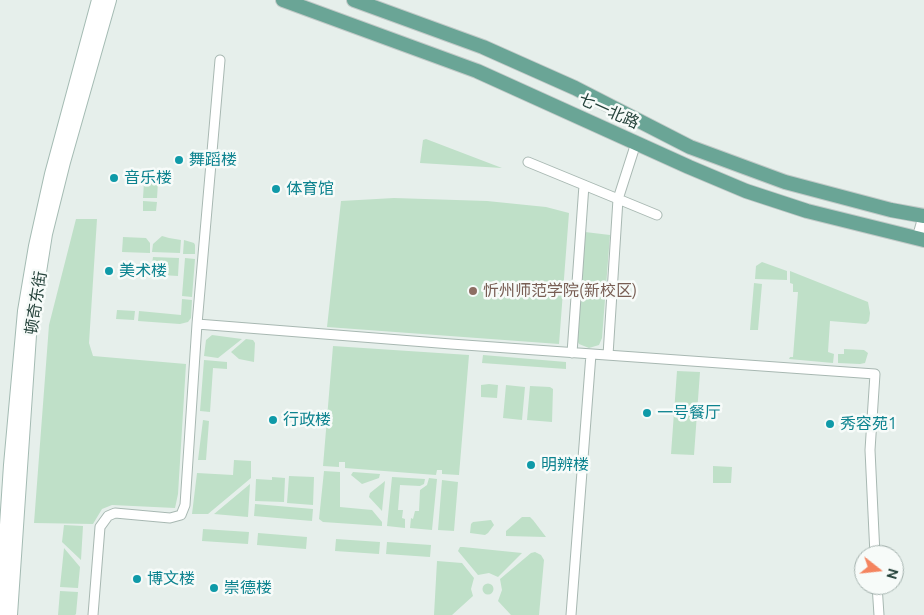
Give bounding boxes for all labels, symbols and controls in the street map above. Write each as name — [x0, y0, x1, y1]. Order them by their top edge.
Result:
street label: 七一北路 — [576, 89, 642, 133]
place label: 舞蹈楼 — [189, 150, 237, 170]
marker: 舞蹈楼 — [173, 154, 185, 166]
place label: 音乐楼 — [124, 168, 172, 188]
marker: 音乐楼 — [108, 172, 120, 184]
place label: 体育馆 — [286, 179, 334, 199]
marker: 体育馆 — [270, 183, 282, 195]
place label: 美术楼 — [119, 261, 167, 281]
marker: 美术楼 — [103, 265, 115, 277]
street label: 顿奇东街 — [22, 270, 50, 336]
place label: 忻州师范学院(新校区) — [483, 281, 637, 301]
marker: 忻州师范学院(新校区) — [467, 285, 479, 297]
place label: 一号餐厅 — [657, 403, 721, 423]
marker: 一号餐厅 — [641, 407, 653, 419]
place label: 行政楼 — [283, 410, 331, 430]
marker: 行政楼 — [267, 414, 279, 426]
place label: 秀容苑1 — [840, 414, 897, 434]
marker: 秀容苑1 — [824, 418, 836, 430]
place label: 明辨楼 — [541, 455, 589, 475]
marker: 明辨楼 — [525, 459, 537, 471]
north arrow — [854, 545, 904, 595]
text: N — [883, 567, 902, 581]
place label: 博文楼 — [147, 569, 195, 589]
marker: 博文楼 — [131, 573, 143, 585]
place label: 崇德楼 — [224, 578, 272, 598]
marker: 崇德楼 — [208, 582, 220, 594]

